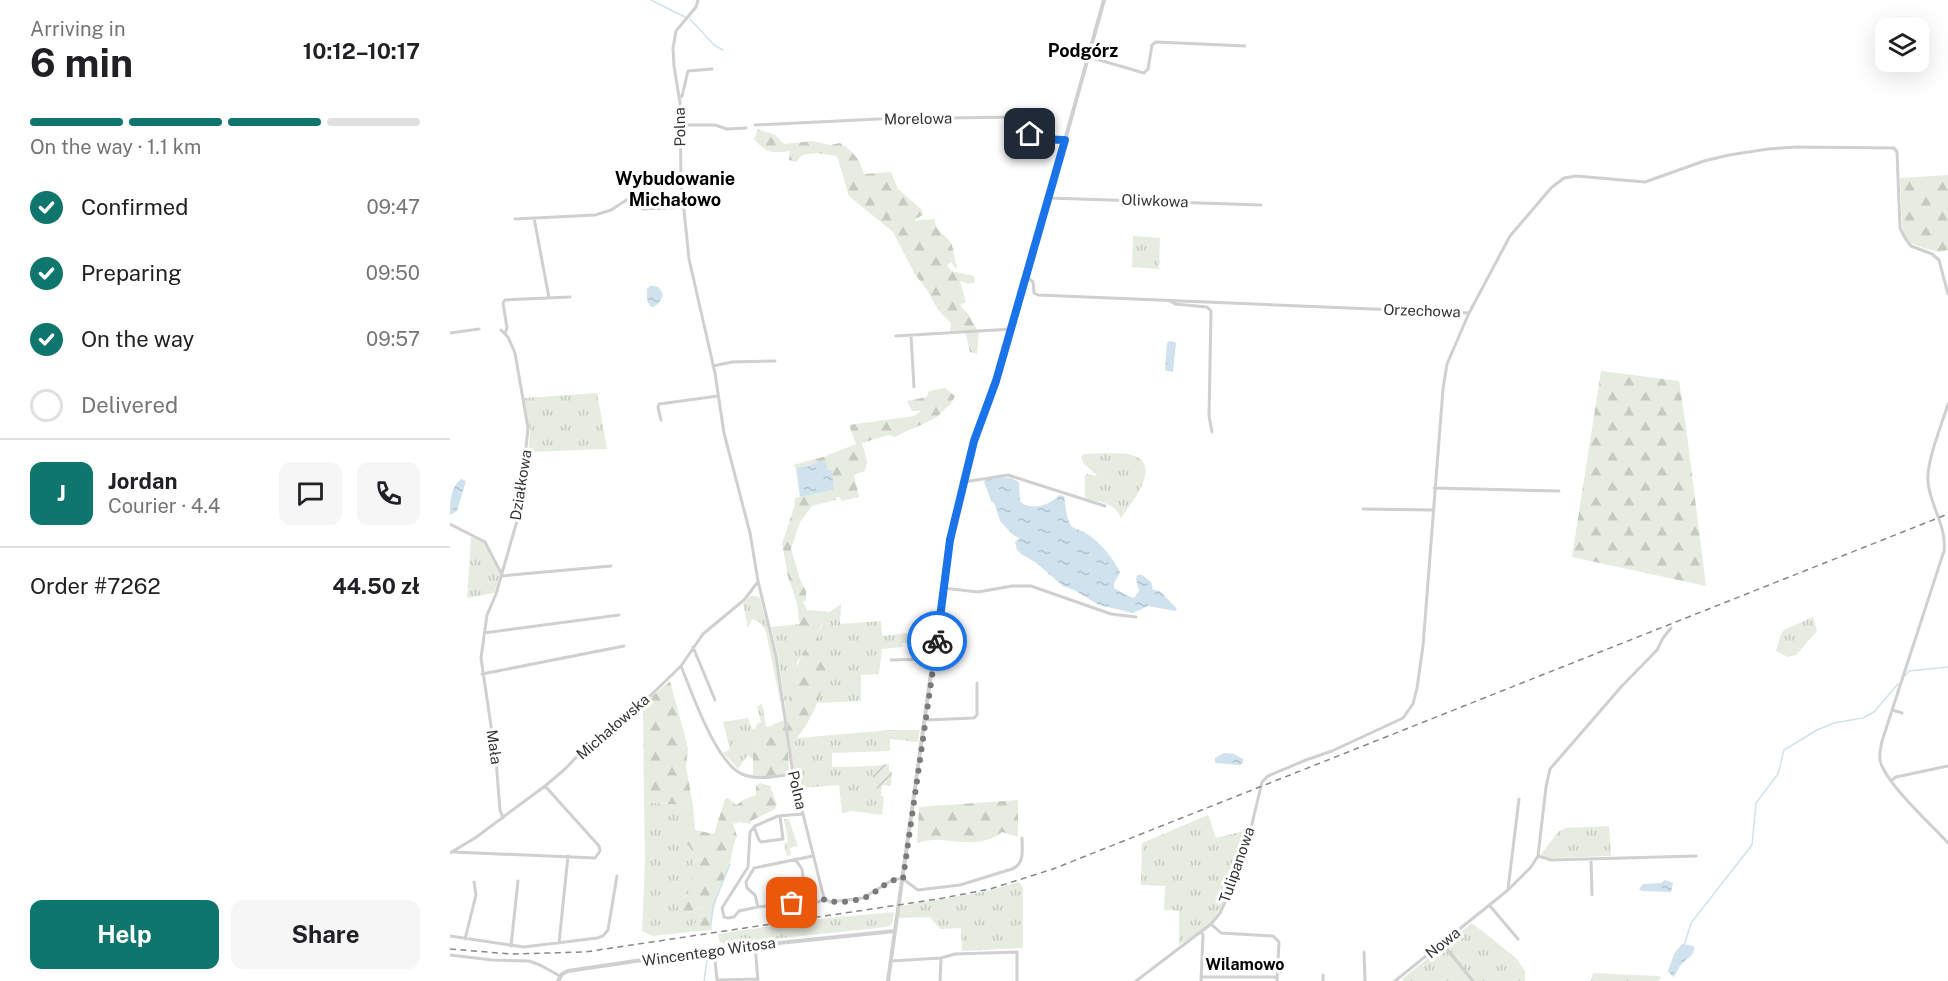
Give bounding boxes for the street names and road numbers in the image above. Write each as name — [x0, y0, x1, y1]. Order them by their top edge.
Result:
street label: Polna — [671, 107, 688, 147]
street label: Morelowa — [884, 109, 952, 128]
street label: Oliwkowa — [1121, 191, 1189, 210]
street label: Orzechowa — [1383, 301, 1461, 320]
street label: Działkowa — [507, 448, 534, 521]
street label: Michałowska — [573, 690, 653, 763]
street label: Mała — [484, 728, 505, 765]
street label: Polna — [785, 769, 810, 811]
street label: Tulipanowa — [1216, 825, 1257, 905]
street label: Nowa — [1422, 924, 1463, 962]
street label: Wincentego Witosa — [641, 934, 777, 969]

